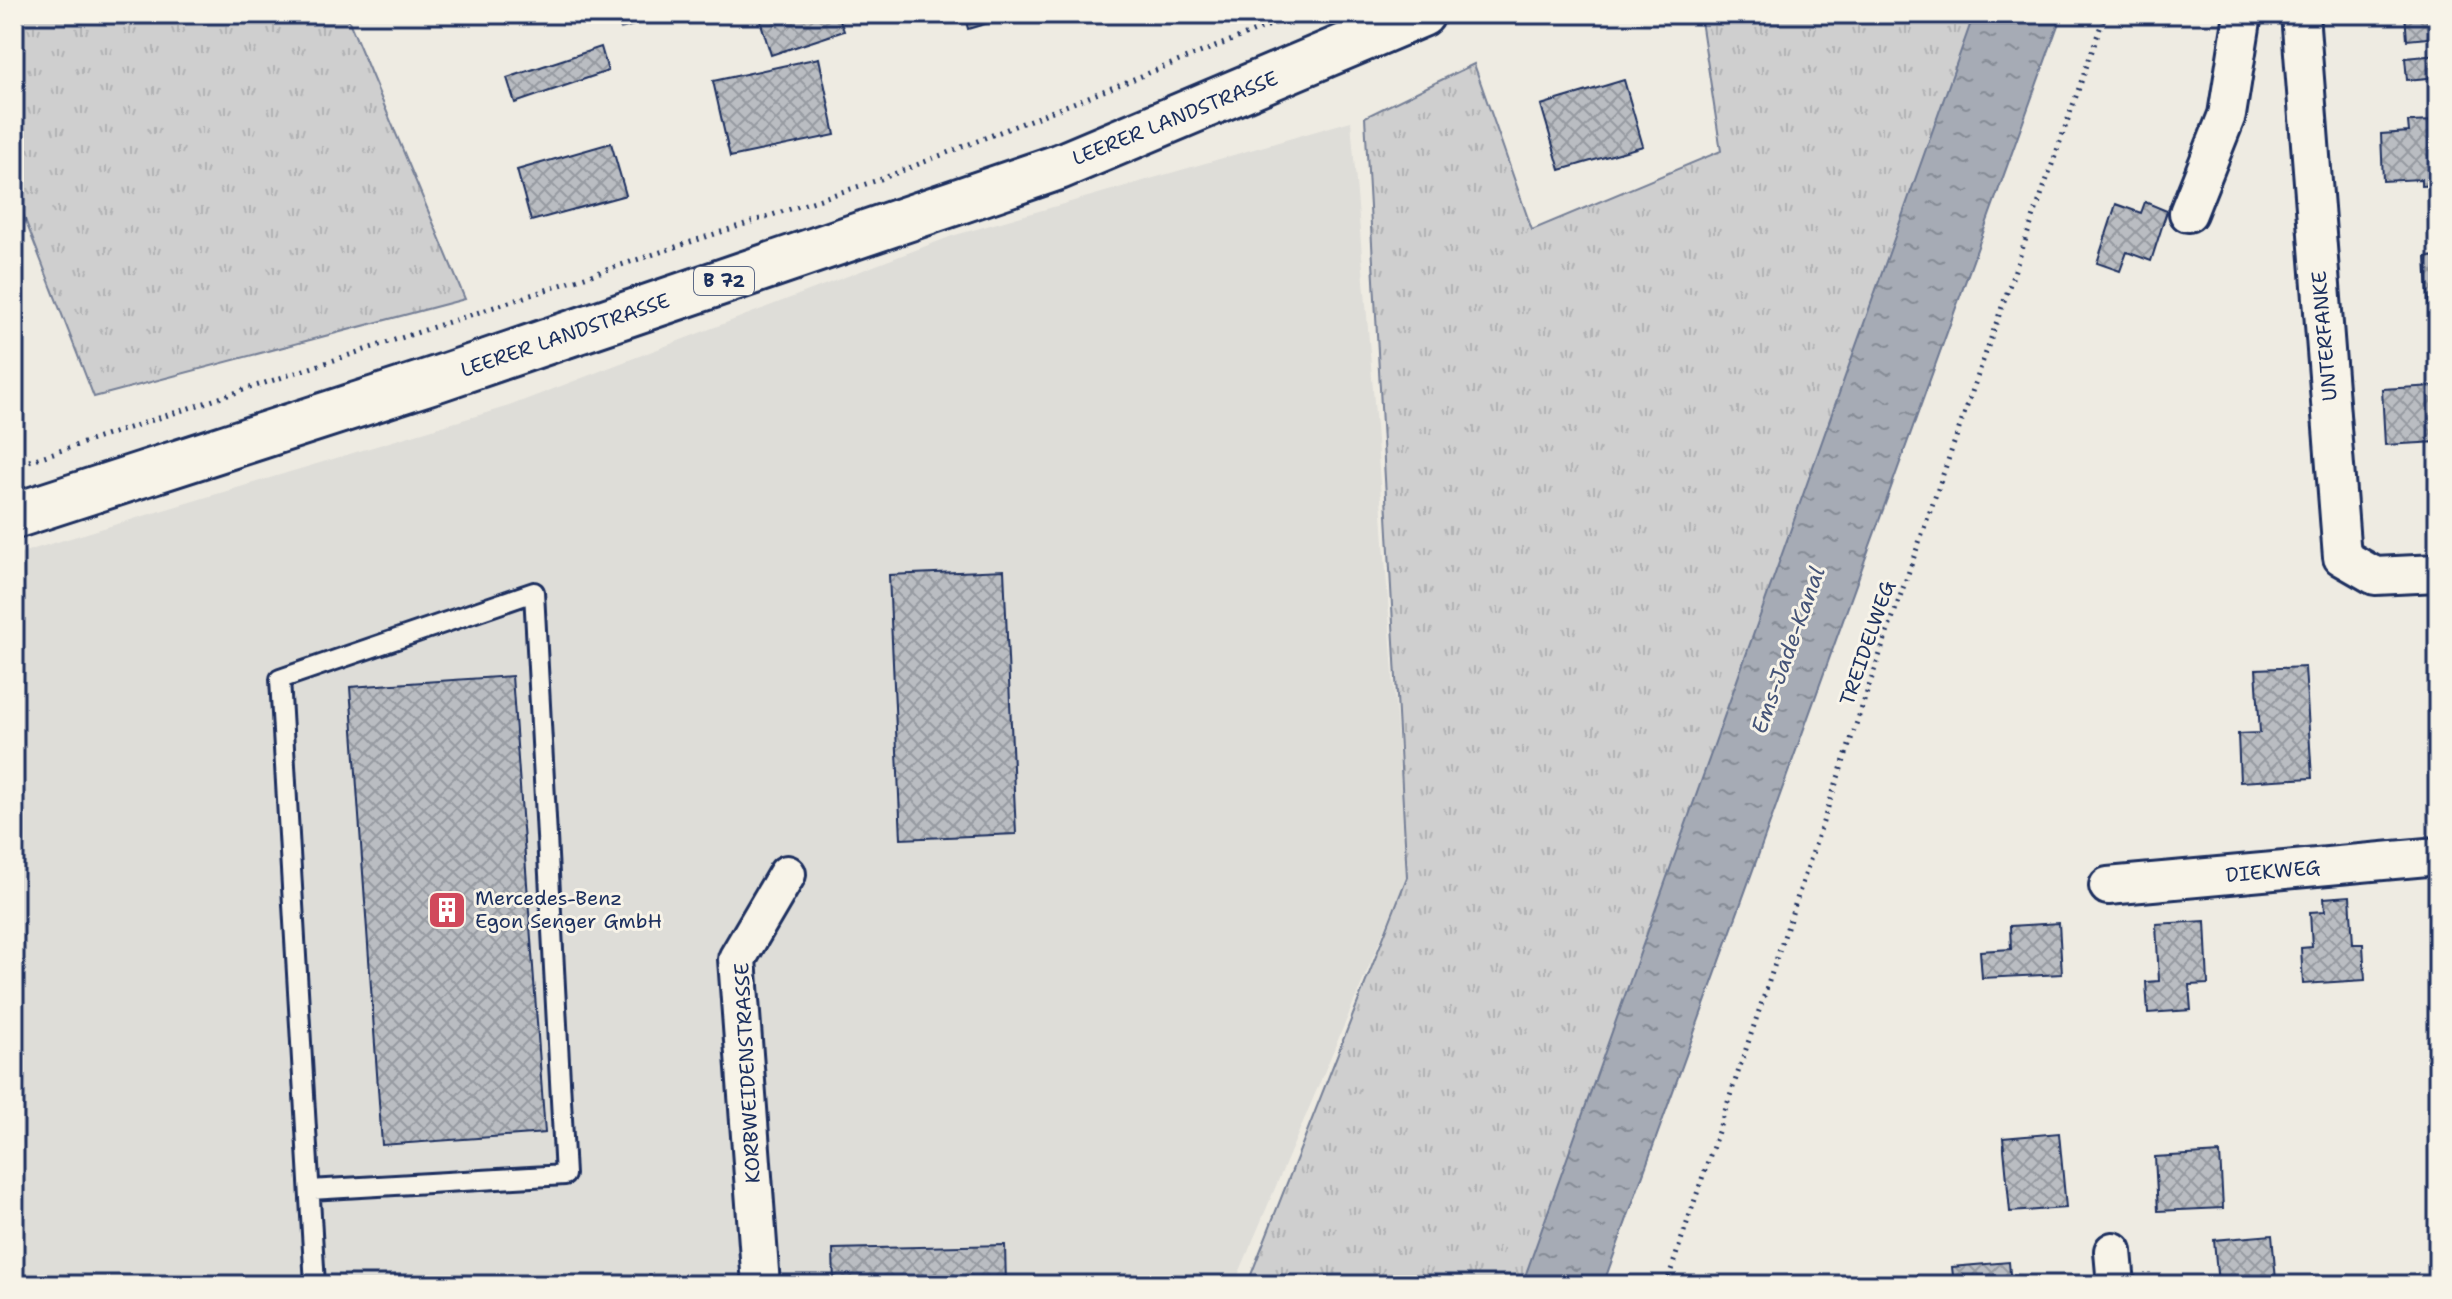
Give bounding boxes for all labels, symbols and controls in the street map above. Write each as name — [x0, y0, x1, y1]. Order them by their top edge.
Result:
street label: LEERER LANDSTRASSE — [1068, 65, 1282, 171]
road number: B 72 — [694, 267, 754, 295]
street label: UNTERFANKE — [2305, 270, 2343, 402]
street label: LEERER LANDSTRASSE — [457, 287, 673, 383]
water label: Ems-Jade-Kanal — [1744, 562, 1832, 738]
street label: TREIDELWEG — [1834, 577, 1900, 709]
street label: DIEKWEG — [2225, 854, 2321, 888]
place label: Mercedes-Benz Egon Senger GmbH — [475, 885, 662, 934]
building icon: Mercedes-Benz Egon Senger GmbH — [426, 889, 468, 931]
street label: KORBWEIDENSTRASSE — [728, 962, 766, 1184]

